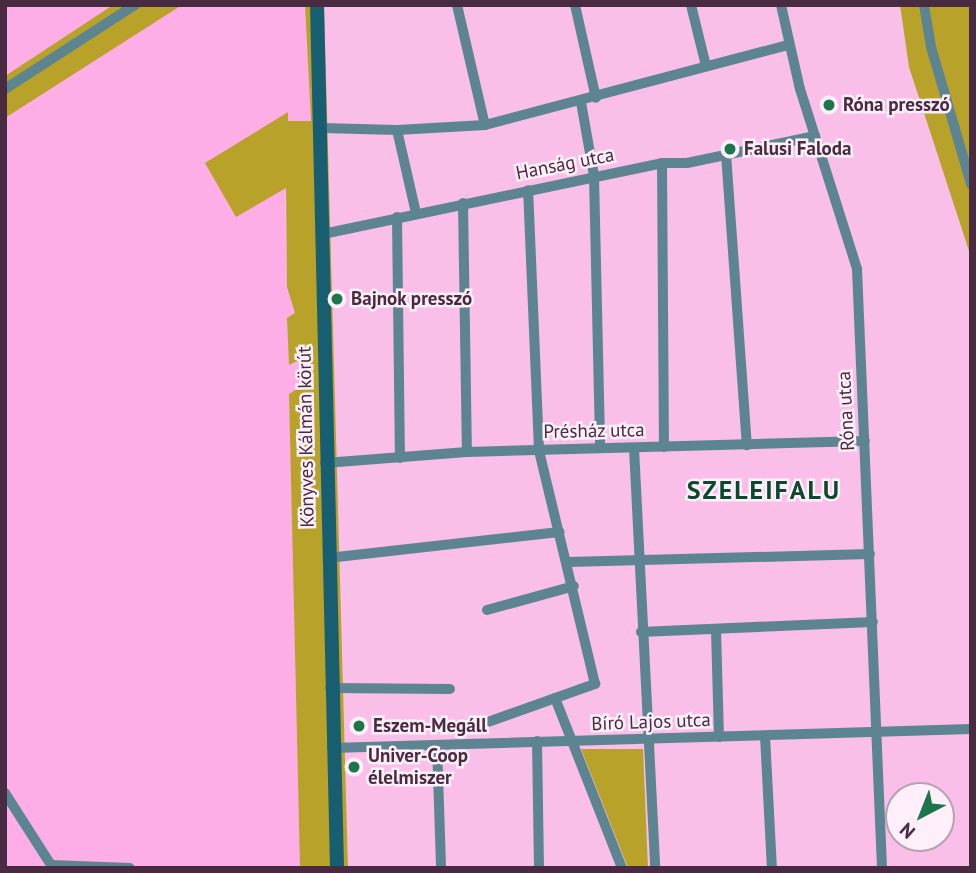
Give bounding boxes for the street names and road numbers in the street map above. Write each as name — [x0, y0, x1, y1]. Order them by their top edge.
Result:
street label: Hanság utca — [514, 143, 616, 185]
street label: Könyves Kálmán körút — [293, 346, 319, 528]
street label: Róna utca — [833, 370, 859, 452]
street label: Présház utca — [543, 419, 645, 443]
street label: Bíró Lajos utca — [591, 709, 711, 735]

